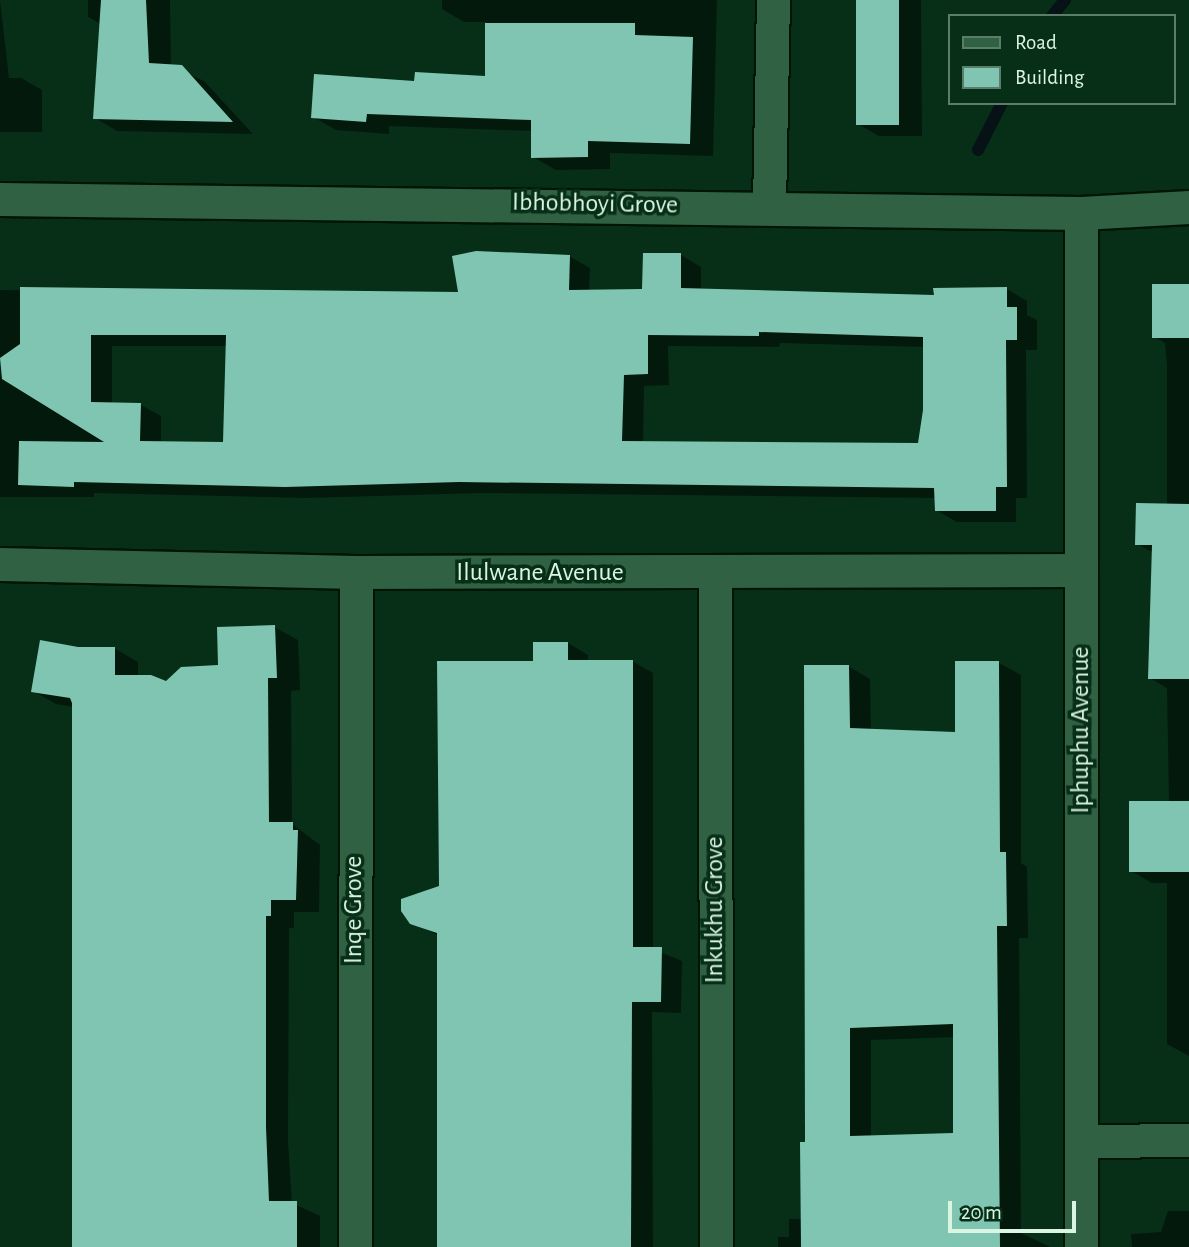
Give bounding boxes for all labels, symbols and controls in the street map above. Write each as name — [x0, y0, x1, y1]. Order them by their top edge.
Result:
legend — [948, 14, 1175, 105]
text: Road — [1015, 32, 1057, 53]
text: Building — [1015, 67, 1084, 88]
street label: Ibhobhoyi Grove — [512, 187, 678, 221]
street label: Ilulwane Avenue — [456, 557, 624, 589]
street label: Iphuphu Avenue — [1065, 646, 1097, 814]
street label: Inkukhu Grove — [699, 837, 731, 983]
street label: Inqe Grove — [338, 856, 370, 964]
scale bar — [951, 1188, 1079, 1232]
text: 20 m — [961, 1202, 1002, 1223]

